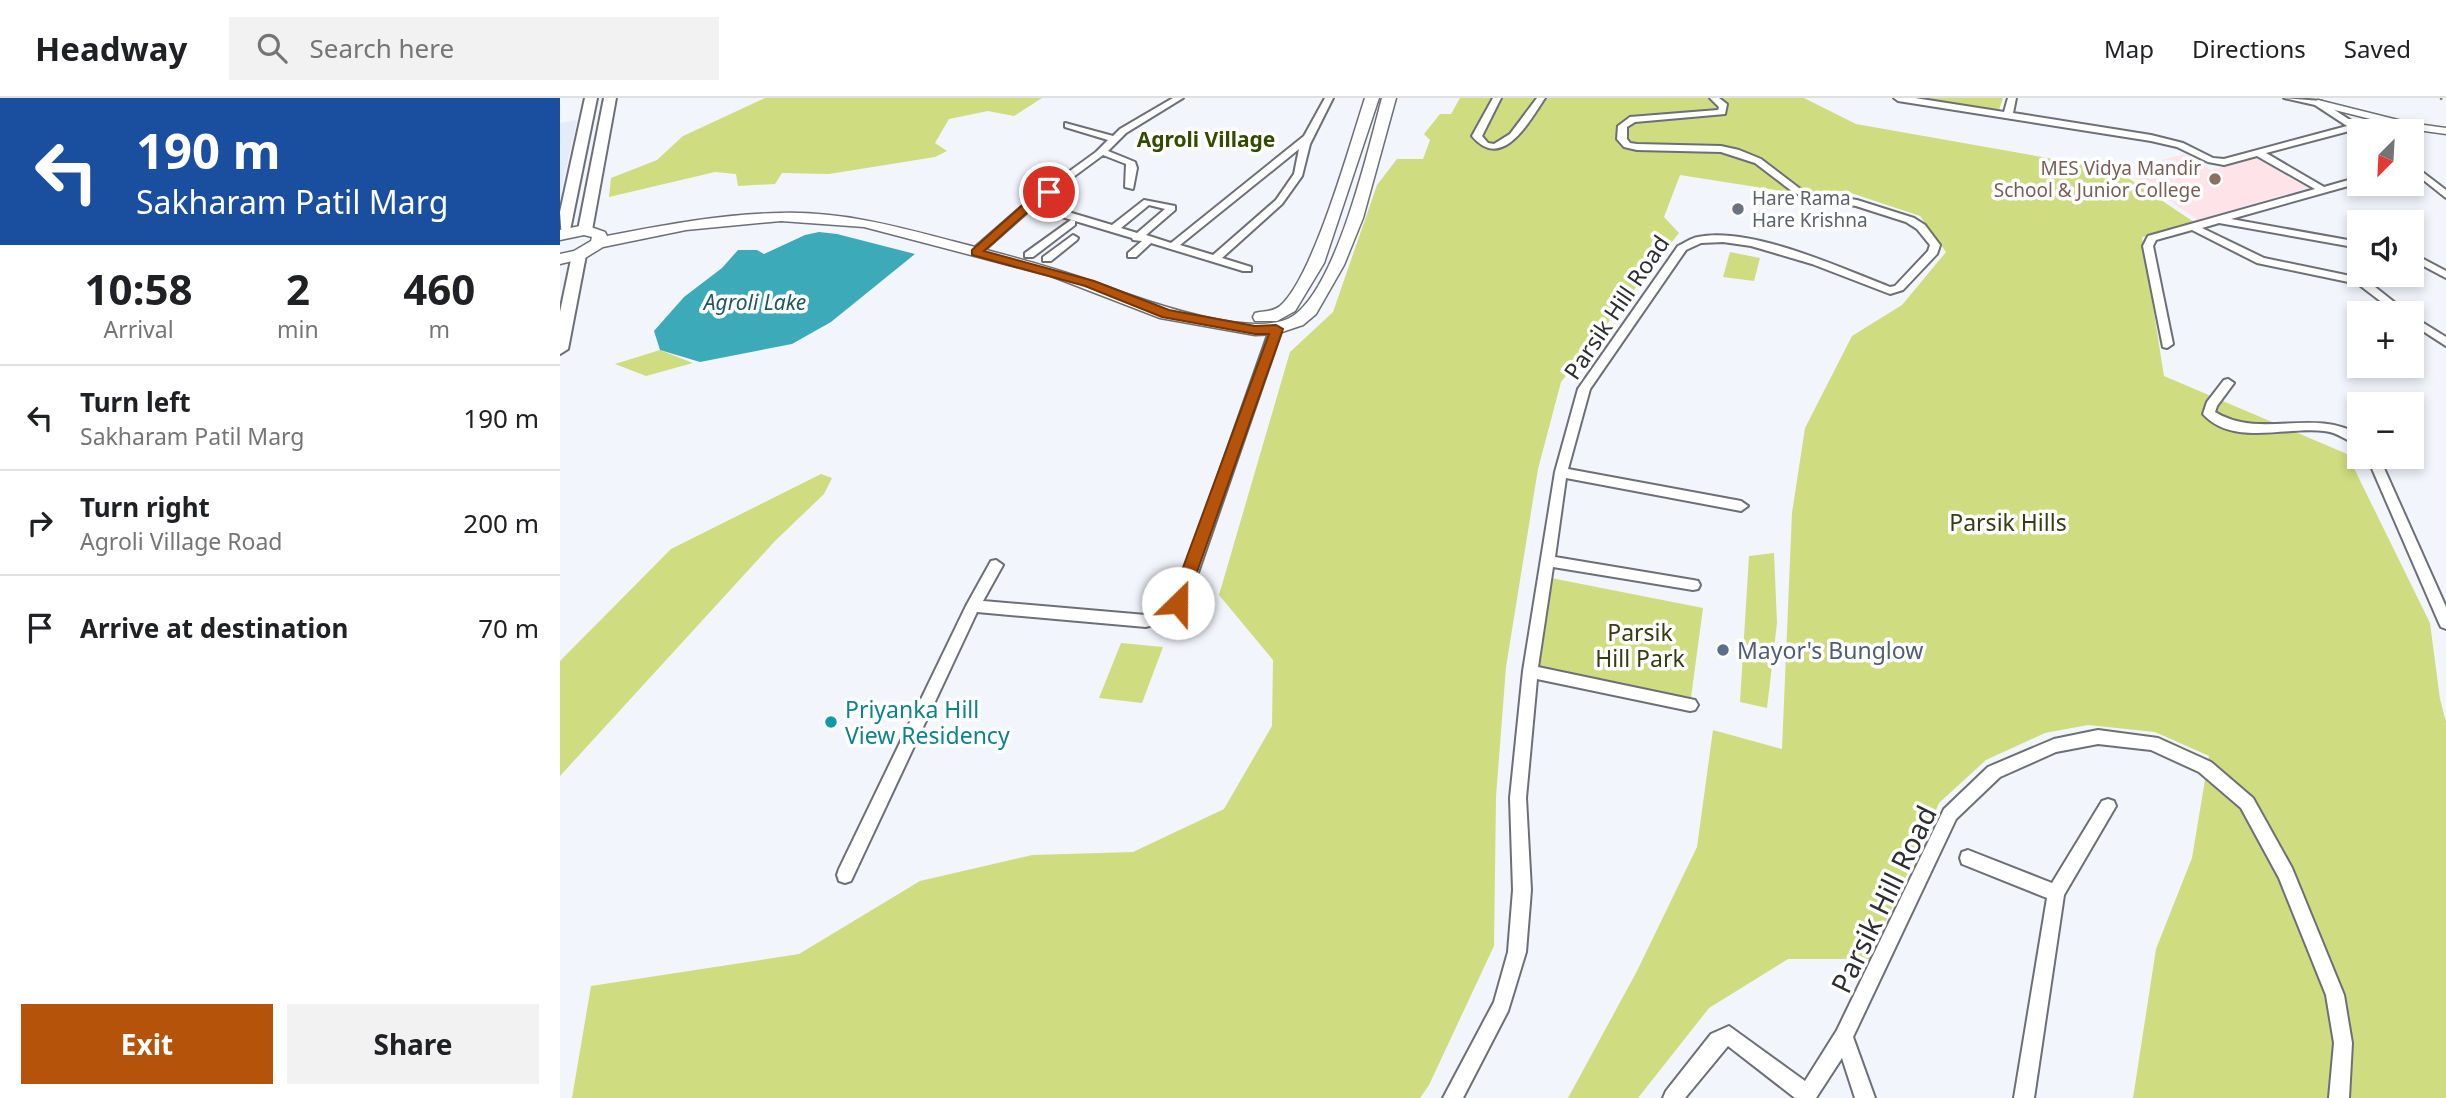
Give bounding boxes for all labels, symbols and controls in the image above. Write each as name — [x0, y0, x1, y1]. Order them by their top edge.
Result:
search box — [229, 17, 719, 80]
text: Headway — [35, 26, 187, 71]
icon: search — [253, 29, 291, 67]
text: Search here — [309, 30, 454, 66]
text: Map — [2104, 32, 2154, 65]
text: Directions — [2192, 32, 2306, 65]
text: Saved — [2344, 32, 2411, 65]
text: 190 m — [136, 117, 281, 183]
north arrow — [2347, 119, 2424, 196]
map controls — [2347, 119, 2424, 469]
district label: Agroli Village — [1137, 125, 1275, 153]
icon: left — [21, 126, 112, 217]
place label: MES Vidya Mandir School & Junior College — [1994, 155, 2201, 203]
pin — [1019, 162, 1079, 222]
marker: MES Vidya Mandir School & Junior College — [2207, 171, 2223, 187]
icon: arrive — [1030, 173, 1068, 211]
text: Sakharam Patil Marg — [136, 180, 448, 223]
place label: Hare Rama Hare Krishna — [1752, 185, 1868, 233]
marker: Hare Rama Hare Krishna — [1730, 201, 1746, 217]
button: sound — [2347, 210, 2424, 287]
street label: Parsik Hill Road — [1556, 229, 1676, 385]
text: 10:58 — [85, 260, 192, 317]
text: 2 — [286, 260, 310, 317]
text: 460 — [403, 260, 475, 317]
water label: Agroli Lake — [702, 288, 806, 316]
button: + — [2347, 301, 2424, 378]
text: Arrival — [103, 313, 174, 345]
text: min — [277, 313, 319, 345]
text: m — [429, 313, 450, 345]
text: Turn left — [80, 384, 191, 420]
button: − — [2347, 392, 2424, 469]
icon: left — [21, 399, 59, 437]
text: 190 m — [463, 400, 539, 436]
text: Sakharam Patil Marg — [80, 420, 305, 452]
text: Turn right — [80, 489, 210, 525]
icon: right — [21, 504, 59, 542]
text: 200 m — [463, 505, 539, 541]
park label: Parsik Hills — [1949, 506, 2067, 538]
text: Agroli Village Road — [80, 525, 283, 557]
position arrow — [1141, 566, 1215, 640]
icon: arrive — [21, 609, 59, 647]
text: Arrive at destination — [80, 610, 349, 646]
text: 70 m — [478, 610, 539, 646]
park label: Parsik Hill Park — [1595, 616, 1685, 674]
place label: Mayor's Bunglow — [1737, 634, 1923, 666]
marker: Mayor's Bunglow — [1715, 642, 1731, 658]
place label: Priyanka Hill View Residency — [845, 693, 1010, 751]
marker: Priyanka Hill View Residency — [823, 714, 839, 730]
street label: Parsik Hill Road — [1821, 799, 1945, 999]
button: Exit — [21, 1004, 273, 1084]
button: Share — [287, 1004, 539, 1084]

